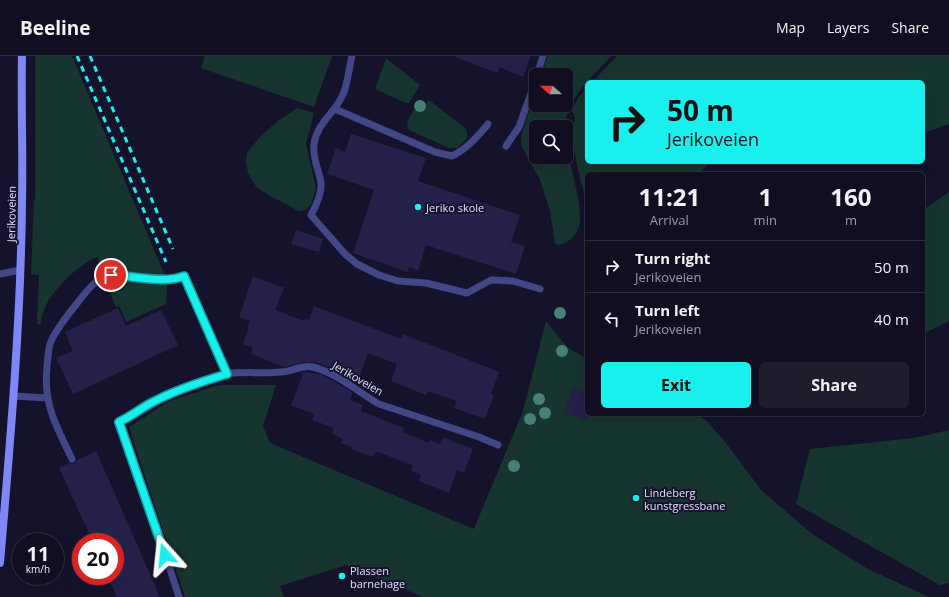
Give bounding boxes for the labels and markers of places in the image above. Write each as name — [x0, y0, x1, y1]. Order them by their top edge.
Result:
place label: Jeriko skole — [425, 200, 484, 215]
marker: Jeriko skole — [413, 202, 423, 212]
pin — [94, 258, 128, 292]
place label: Lindeberg kunstgressbane — [644, 485, 725, 513]
marker: Lindeberg kunstgressbane — [631, 493, 641, 503]
place label: Plassen barnehage — [350, 563, 405, 591]
marker: Plassen barnehage — [337, 571, 347, 581]

